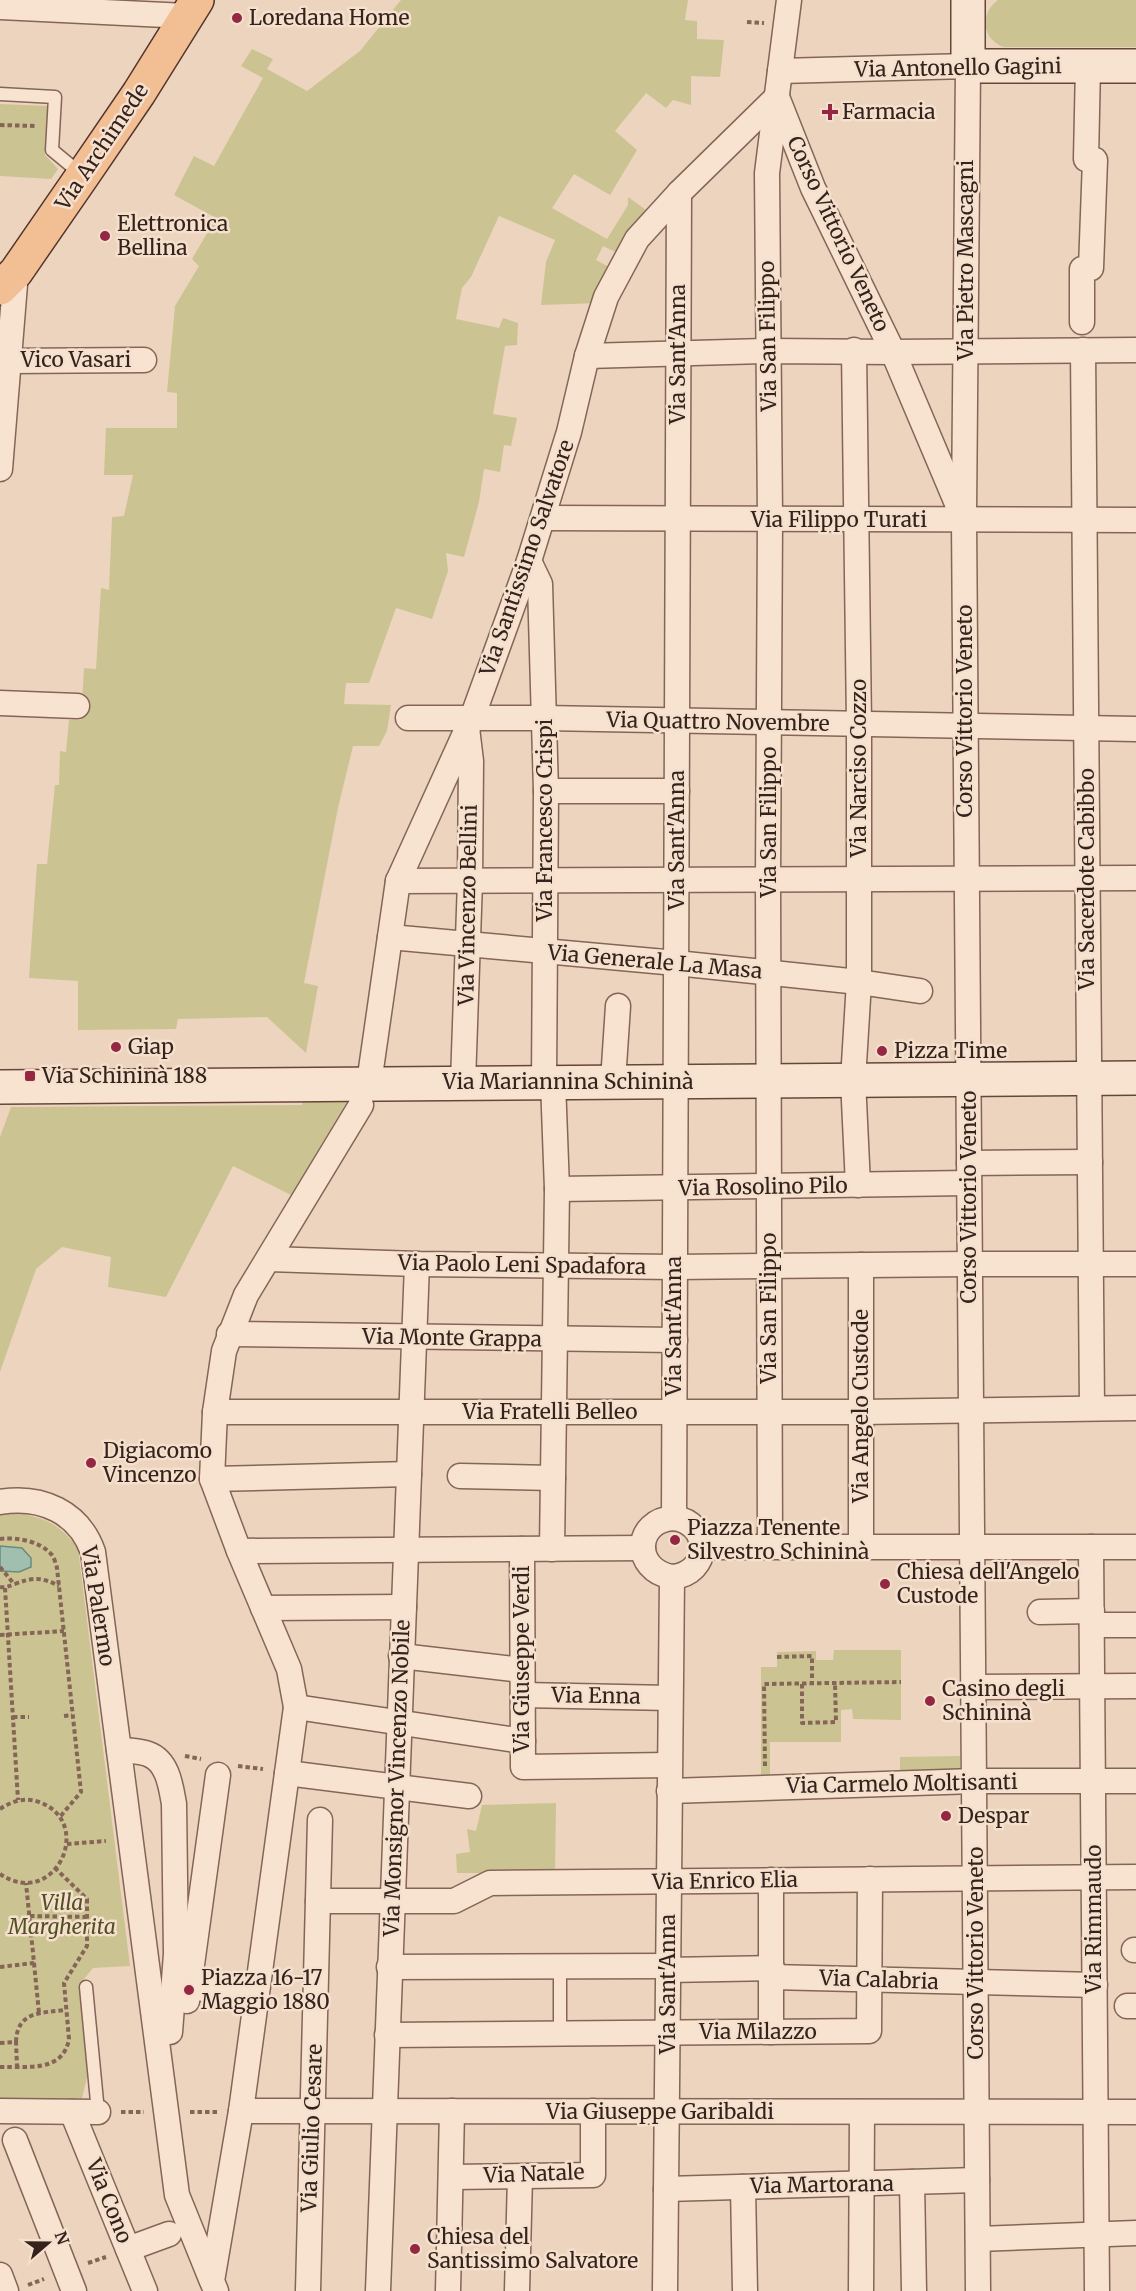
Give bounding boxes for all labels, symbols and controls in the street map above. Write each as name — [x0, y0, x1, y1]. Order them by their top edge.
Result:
place label: Loredana Home — [249, 4, 409, 31]
marker: Loredana Home — [230, 11, 244, 25]
street label: Via Antonello Gagini — [853, 52, 1062, 83]
street label: Via Archimede — [49, 78, 154, 216]
place label: Farmacia — [842, 98, 935, 125]
marker: Farmacia — [823, 105, 837, 119]
street label: Corso Vittorio Veneto — [781, 132, 896, 336]
street label: Via Pietro Mascagni — [952, 160, 979, 361]
place label: Elettronica Bellina — [117, 210, 228, 261]
marker: Elettronica Bellina — [98, 229, 112, 243]
street label: Via San Filippo — [753, 260, 782, 413]
street label: Via Sant'Anna — [664, 284, 691, 425]
street label: Vico Vasari — [20, 346, 132, 373]
street label: Via Santissimo Salvatore — [473, 436, 580, 680]
street label: Via Filippo Turati — [750, 506, 927, 533]
street label: Corso Vittorio Veneto — [951, 605, 978, 817]
street label: Via Narciso Cozzo — [845, 679, 872, 858]
street label: Via Quattro Novembre — [605, 706, 830, 737]
street label: Via Francesco Crispi — [531, 719, 558, 922]
street label: Via San Filippo — [755, 747, 782, 898]
street label: Via Sacerdote Cabibbo — [1073, 768, 1100, 991]
street label: Via Sant'Anna — [663, 770, 690, 911]
street label: Via Vincenzo Bellini — [452, 804, 483, 1007]
street label: Via Generale La Masa — [546, 939, 764, 984]
place label: Giap — [128, 1033, 174, 1060]
place label: Pizza Time — [894, 1037, 1007, 1064]
marker: Giap — [109, 1040, 123, 1054]
marker: Pizza Time — [875, 1044, 889, 1058]
place label: Via Schininà 188 — [41, 1062, 207, 1089]
street label: Via Mariannina Schininà — [442, 1068, 693, 1095]
marker: Via Schininà 188 — [23, 1069, 37, 1083]
street label: Corso Vittorio Veneto — [955, 1091, 982, 1303]
street label: Via Rosolino Pilo — [677, 1172, 848, 1201]
street label: Via San Filippo — [755, 1233, 782, 1384]
street label: Via Paolo Leni Spadafora — [397, 1249, 646, 1280]
street label: Via Sant'Anna — [660, 1256, 687, 1397]
street label: Via Angelo Custode — [847, 1309, 874, 1504]
street label: Via Monte Grappa — [361, 1322, 542, 1353]
street label: Via Fratelli Belleo — [461, 1398, 638, 1425]
place label: Digiacomo Vincenzo — [102, 1437, 212, 1488]
marker: Digiacomo Vincenzo — [84, 1456, 98, 1470]
place label: Piazza Tenente Silvestro Schininà — [687, 1514, 869, 1565]
marker: Piazza Tenente Silvestro Schininà — [668, 1533, 682, 1547]
street label: Via Palermo — [76, 1543, 121, 1668]
place label: Chiesa dell'Angelo Custode — [897, 1558, 1079, 1609]
street label: Via Giuseppe Verdi — [508, 1565, 535, 1754]
marker: Chiesa dell'Angelo Custode — [878, 1577, 892, 1591]
street label: Via Monsignor Vincenzo Nobile — [377, 1619, 416, 1938]
place label: Casino degli Schininà — [942, 1675, 1065, 1726]
street label: Via Enna — [550, 1681, 641, 1710]
marker: Casino degli Schininà — [923, 1694, 937, 1708]
street label: Via Carmelo Moltisanti — [785, 1768, 1018, 1799]
place label: Despar — [958, 1802, 1029, 1829]
marker: Despar — [939, 1809, 953, 1823]
street label: Via Rimmaudo — [1080, 1844, 1107, 1995]
street label: Corso Vittorio Veneto — [962, 1847, 989, 2059]
street label: Via Enrico Elia — [651, 1866, 798, 1895]
park label: Villa Margherita — [7, 1889, 116, 1940]
street label: Via Sant'Anna — [654, 1914, 681, 2055]
place label: Piazza 16-17 Maggio 1880 — [201, 1964, 330, 2015]
street label: Via Calabria — [818, 1964, 939, 1995]
marker: Piazza 16-17 Maggio 1880 — [182, 1983, 196, 1997]
street label: Via Milazzo — [698, 2018, 817, 2045]
street label: Via Giulio Cesare — [295, 2043, 328, 2214]
street label: Via Giuseppe Garibaldi — [545, 2098, 774, 2125]
street label: Via Cono — [80, 2154, 139, 2247]
street label: Via Natale — [482, 2158, 585, 2189]
street label: Via Martorana — [749, 2170, 894, 2199]
north arrow — [18, 2213, 78, 2273]
place label: Chiesa del Santissimo Salvatore — [427, 2223, 638, 2274]
text: N — [51, 2229, 74, 2248]
marker: Chiesa del Santissimo Salvatore — [408, 2242, 422, 2256]

